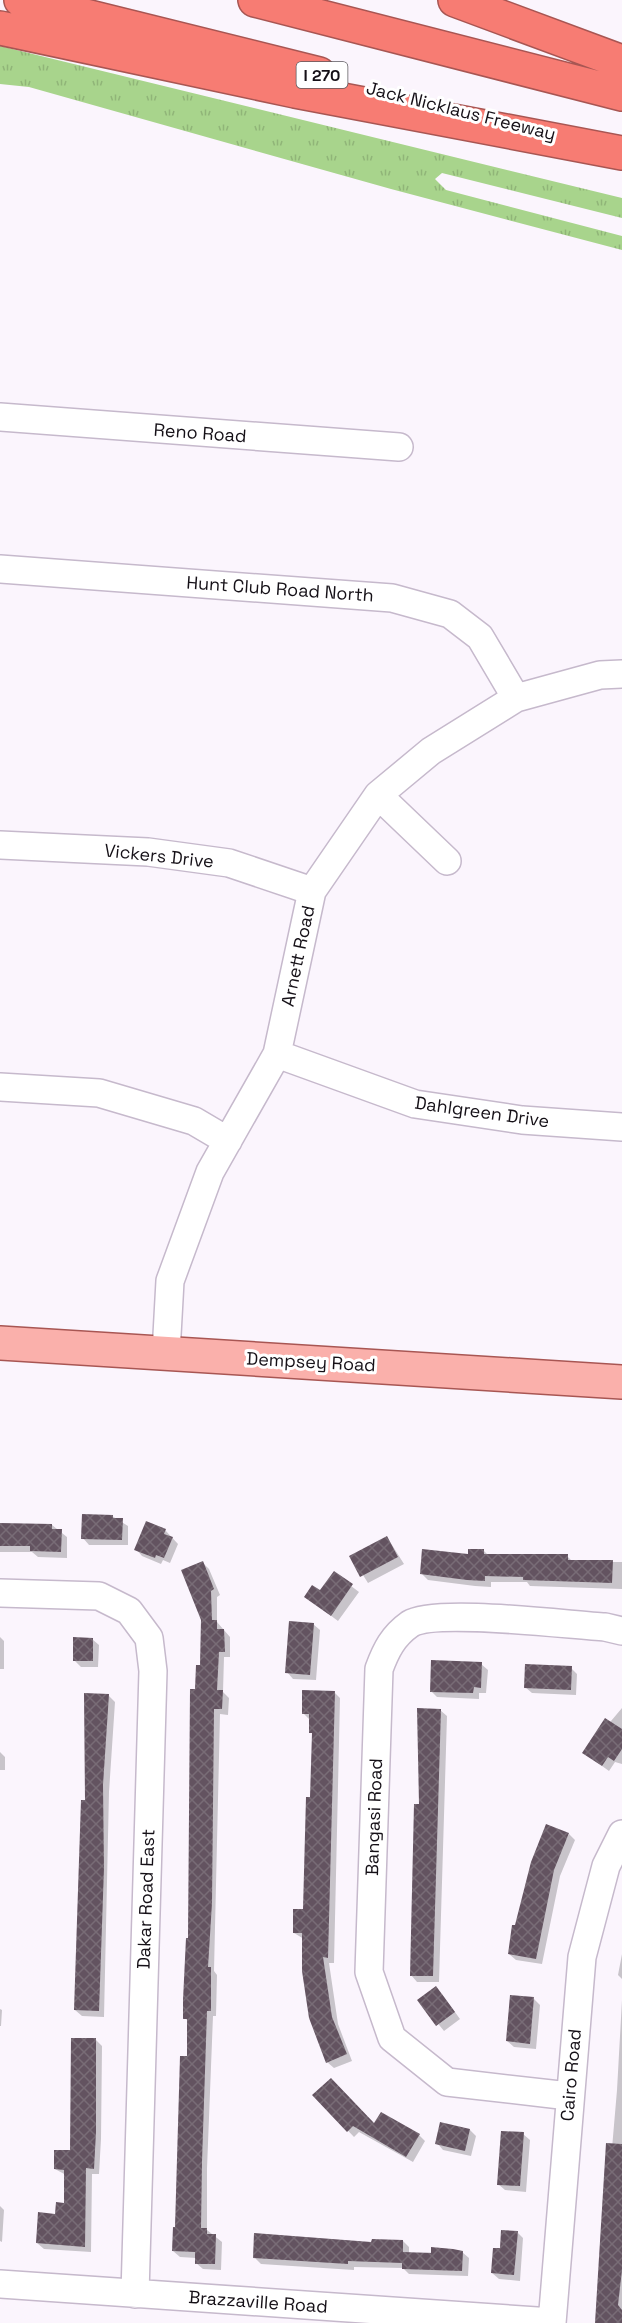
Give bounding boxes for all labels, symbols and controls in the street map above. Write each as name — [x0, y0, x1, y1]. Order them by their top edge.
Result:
road number: I 270 — [296, 62, 348, 88]
street label: Jack Nicklaus Freeway — [364, 76, 558, 145]
street label: Reno Road — [153, 418, 247, 447]
street label: Hunt Club Road North — [186, 570, 374, 607]
street label: Vickers Drive — [103, 838, 215, 873]
street label: Arnett Road — [276, 903, 319, 1009]
street label: Dahlgreen Drive — [413, 1091, 551, 1132]
street label: Dempsey Road — [246, 1347, 376, 1376]
street label: Bangasi Road — [360, 1758, 387, 1876]
street label: Dakar Road East — [132, 1828, 159, 1969]
street label: Cairo Road — [555, 2028, 586, 2122]
street label: Brazzaville Road — [188, 2285, 329, 2318]

